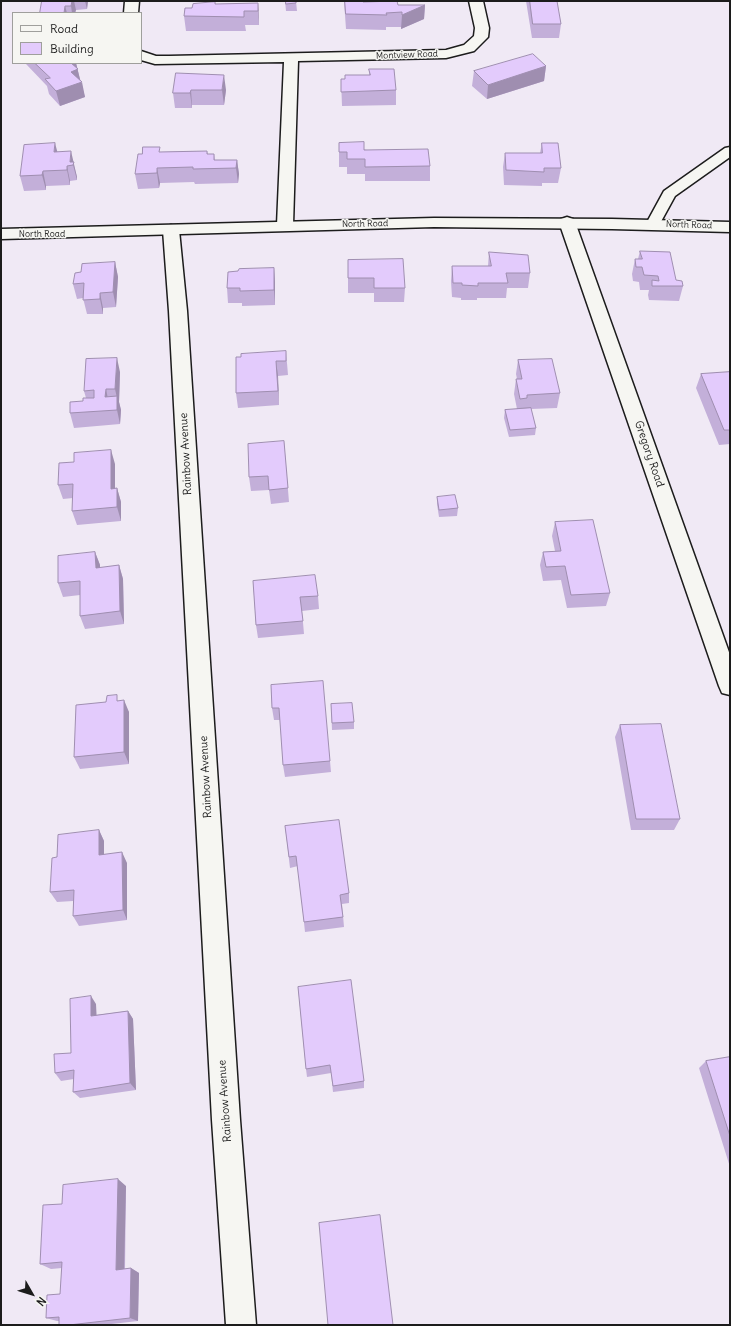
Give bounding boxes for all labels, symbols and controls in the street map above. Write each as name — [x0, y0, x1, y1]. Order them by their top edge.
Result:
legend — [12, 12, 142, 64]
text: Road — [50, 21, 78, 36]
text: Building — [50, 41, 94, 56]
street label: Montview Road — [376, 49, 438, 61]
street label: North Road — [342, 218, 388, 230]
street label: North Road — [666, 219, 712, 231]
street label: North Road — [19, 229, 65, 239]
street label: Rainbow Avenue — [177, 412, 195, 496]
street label: Gregory Road — [631, 419, 667, 489]
street label: Rainbow Avenue — [197, 735, 215, 819]
street label: Rainbow Avenue — [216, 1059, 234, 1143]
north arrow — [12, 1274, 52, 1314]
text: N — [33, 1294, 49, 1309]

